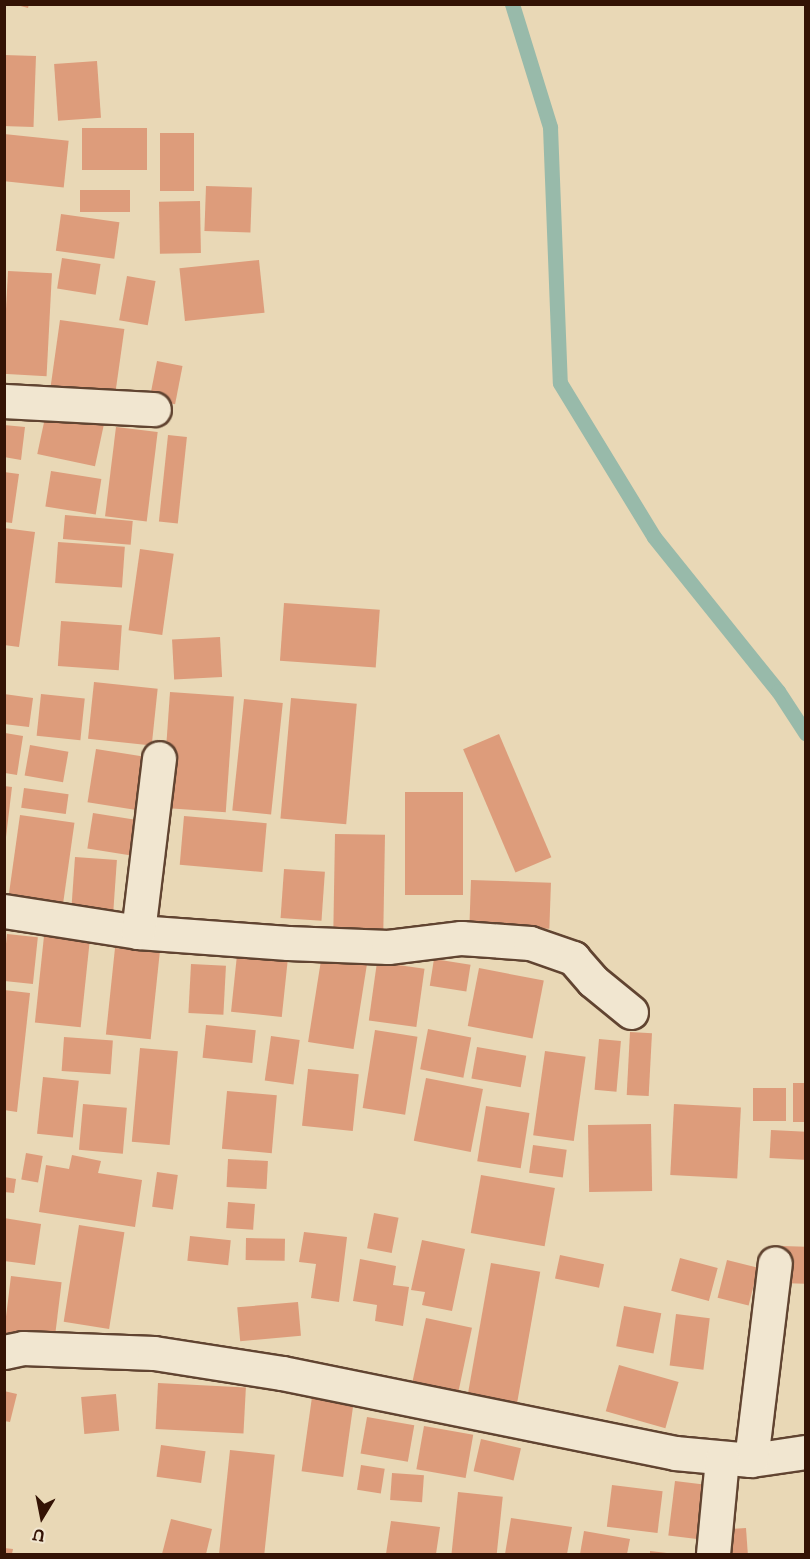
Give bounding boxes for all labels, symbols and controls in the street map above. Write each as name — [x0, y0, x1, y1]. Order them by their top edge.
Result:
north arrow — [12, 1487, 72, 1547]
text: U — [31, 1524, 47, 1546]

